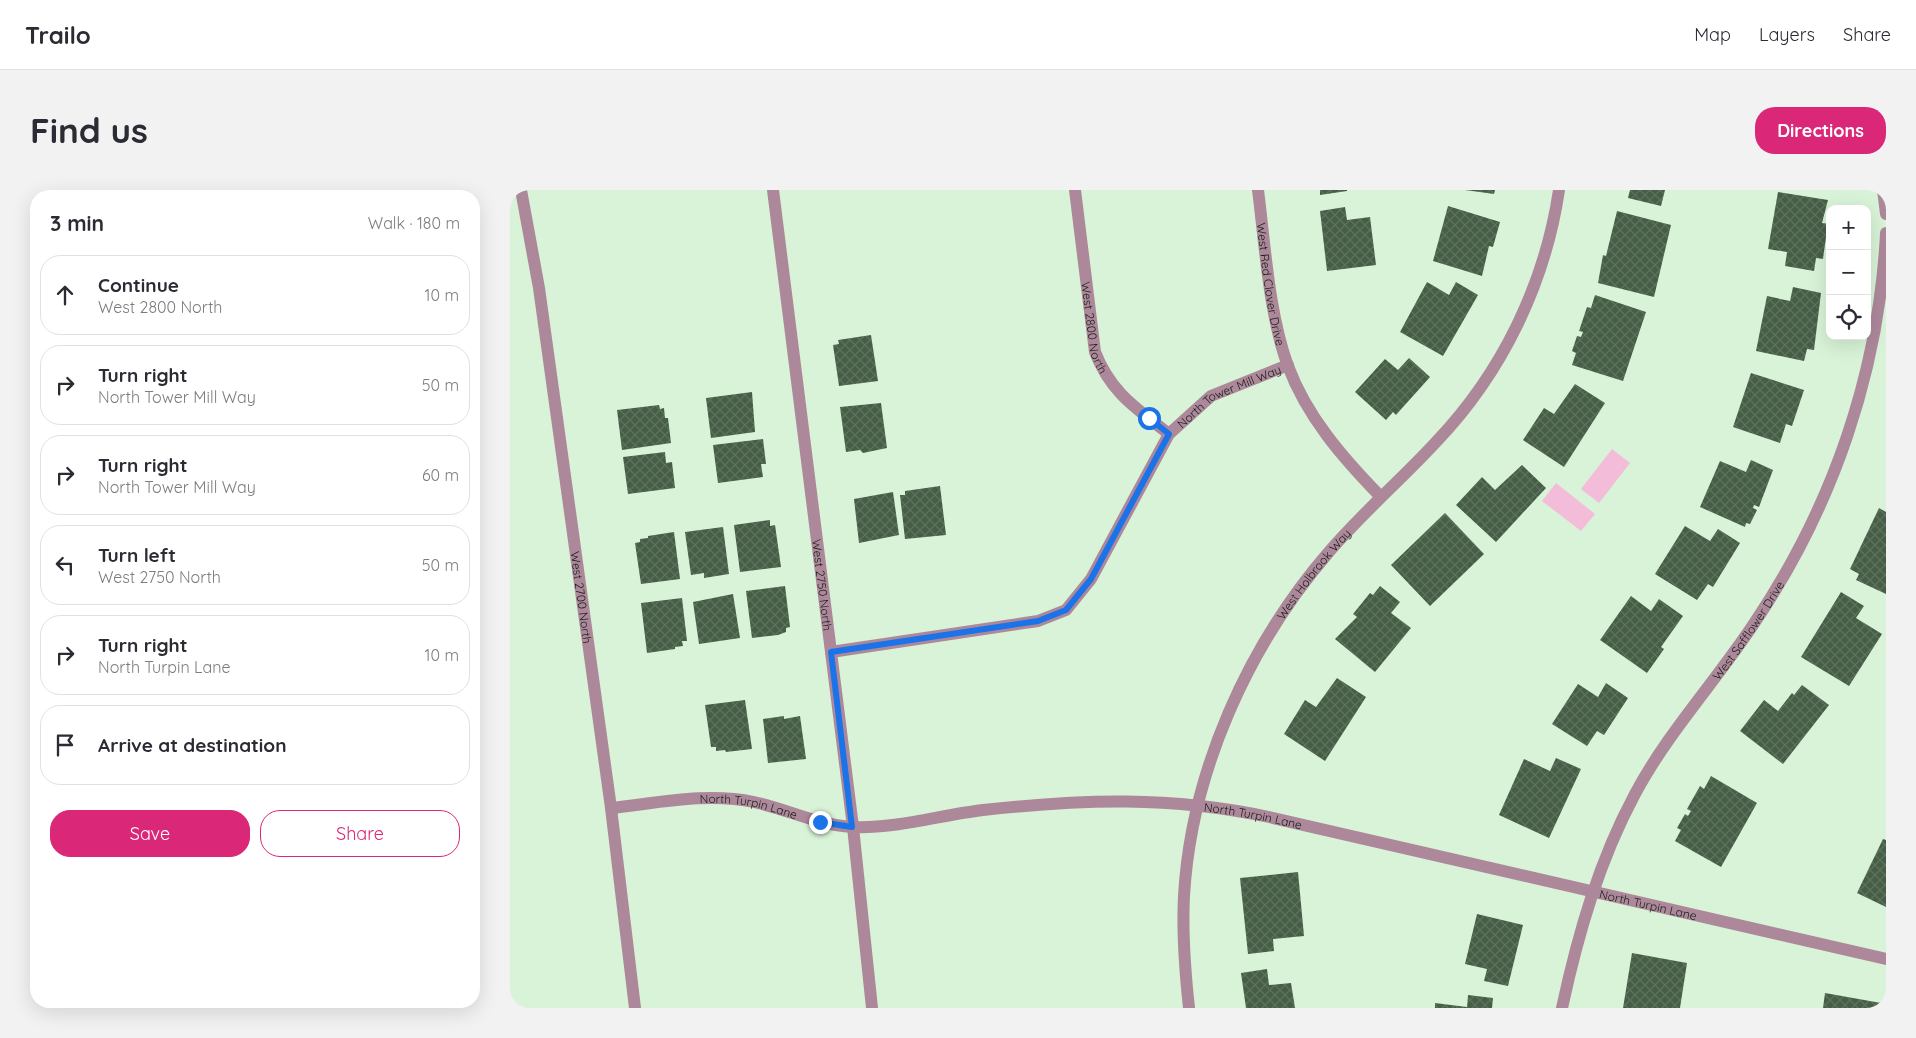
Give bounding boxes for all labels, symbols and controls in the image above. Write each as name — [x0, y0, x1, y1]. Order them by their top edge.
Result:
text: Trailo — [25, 20, 91, 50]
text: Map — [1694, 23, 1731, 46]
text: Layers — [1759, 23, 1815, 46]
text: Share — [1843, 23, 1891, 46]
button: Directions — [1755, 107, 1886, 154]
text: Find us — [30, 108, 148, 152]
map controls — [1826, 205, 1871, 340]
button: + — [1826, 205, 1871, 250]
text: 3 min — [50, 210, 104, 236]
text: Walk · 180 m — [368, 213, 460, 233]
street label: West Red Clover Drive — [1254, 222, 1289, 347]
button: − — [1826, 250, 1871, 295]
text: Continue — [98, 273, 179, 297]
icon: ahead — [51, 281, 79, 309]
street label: West 2800 North — [1079, 281, 1111, 376]
text: 10 m — [425, 285, 459, 305]
button: locate — [1826, 295, 1871, 340]
text: West 2800 North — [98, 297, 222, 317]
street label: North Tower Mill Way — [1174, 361, 1283, 431]
text: Turn right — [98, 363, 187, 387]
icon: right — [51, 371, 79, 399]
text: 50 m — [422, 375, 459, 395]
text: North Tower Mill Way — [98, 387, 256, 407]
route start — [1138, 407, 1161, 430]
text: Turn right — [98, 453, 187, 477]
icon: right — [51, 461, 79, 489]
text: 60 m — [422, 465, 459, 485]
text: North Tower Mill Way — [98, 477, 256, 497]
street label: West Holbrook Way — [1273, 525, 1354, 622]
street label: West 2750 North — [809, 538, 836, 632]
text: Turn left — [98, 543, 176, 567]
street label: West 2700 North — [568, 550, 596, 644]
icon: left — [51, 551, 79, 579]
text: 50 m — [422, 555, 459, 575]
text: West 2750 North — [98, 567, 221, 587]
street label: West Safflower Drive — [1709, 578, 1787, 683]
text: Turn right — [98, 633, 187, 657]
icon: right — [51, 641, 79, 669]
text: 10 m — [425, 645, 459, 665]
text: North Turpin Lane — [98, 657, 231, 677]
icon: arrive — [51, 731, 79, 759]
text: Arrive at destination — [98, 733, 287, 757]
street label: North Turpin Lane — [699, 790, 800, 822]
street label: North Turpin Lane — [1203, 799, 1304, 832]
button: Save — [50, 810, 250, 857]
button: Share — [260, 810, 460, 857]
route end — [809, 811, 832, 834]
street label: North Turpin Lane — [1598, 886, 1699, 923]

